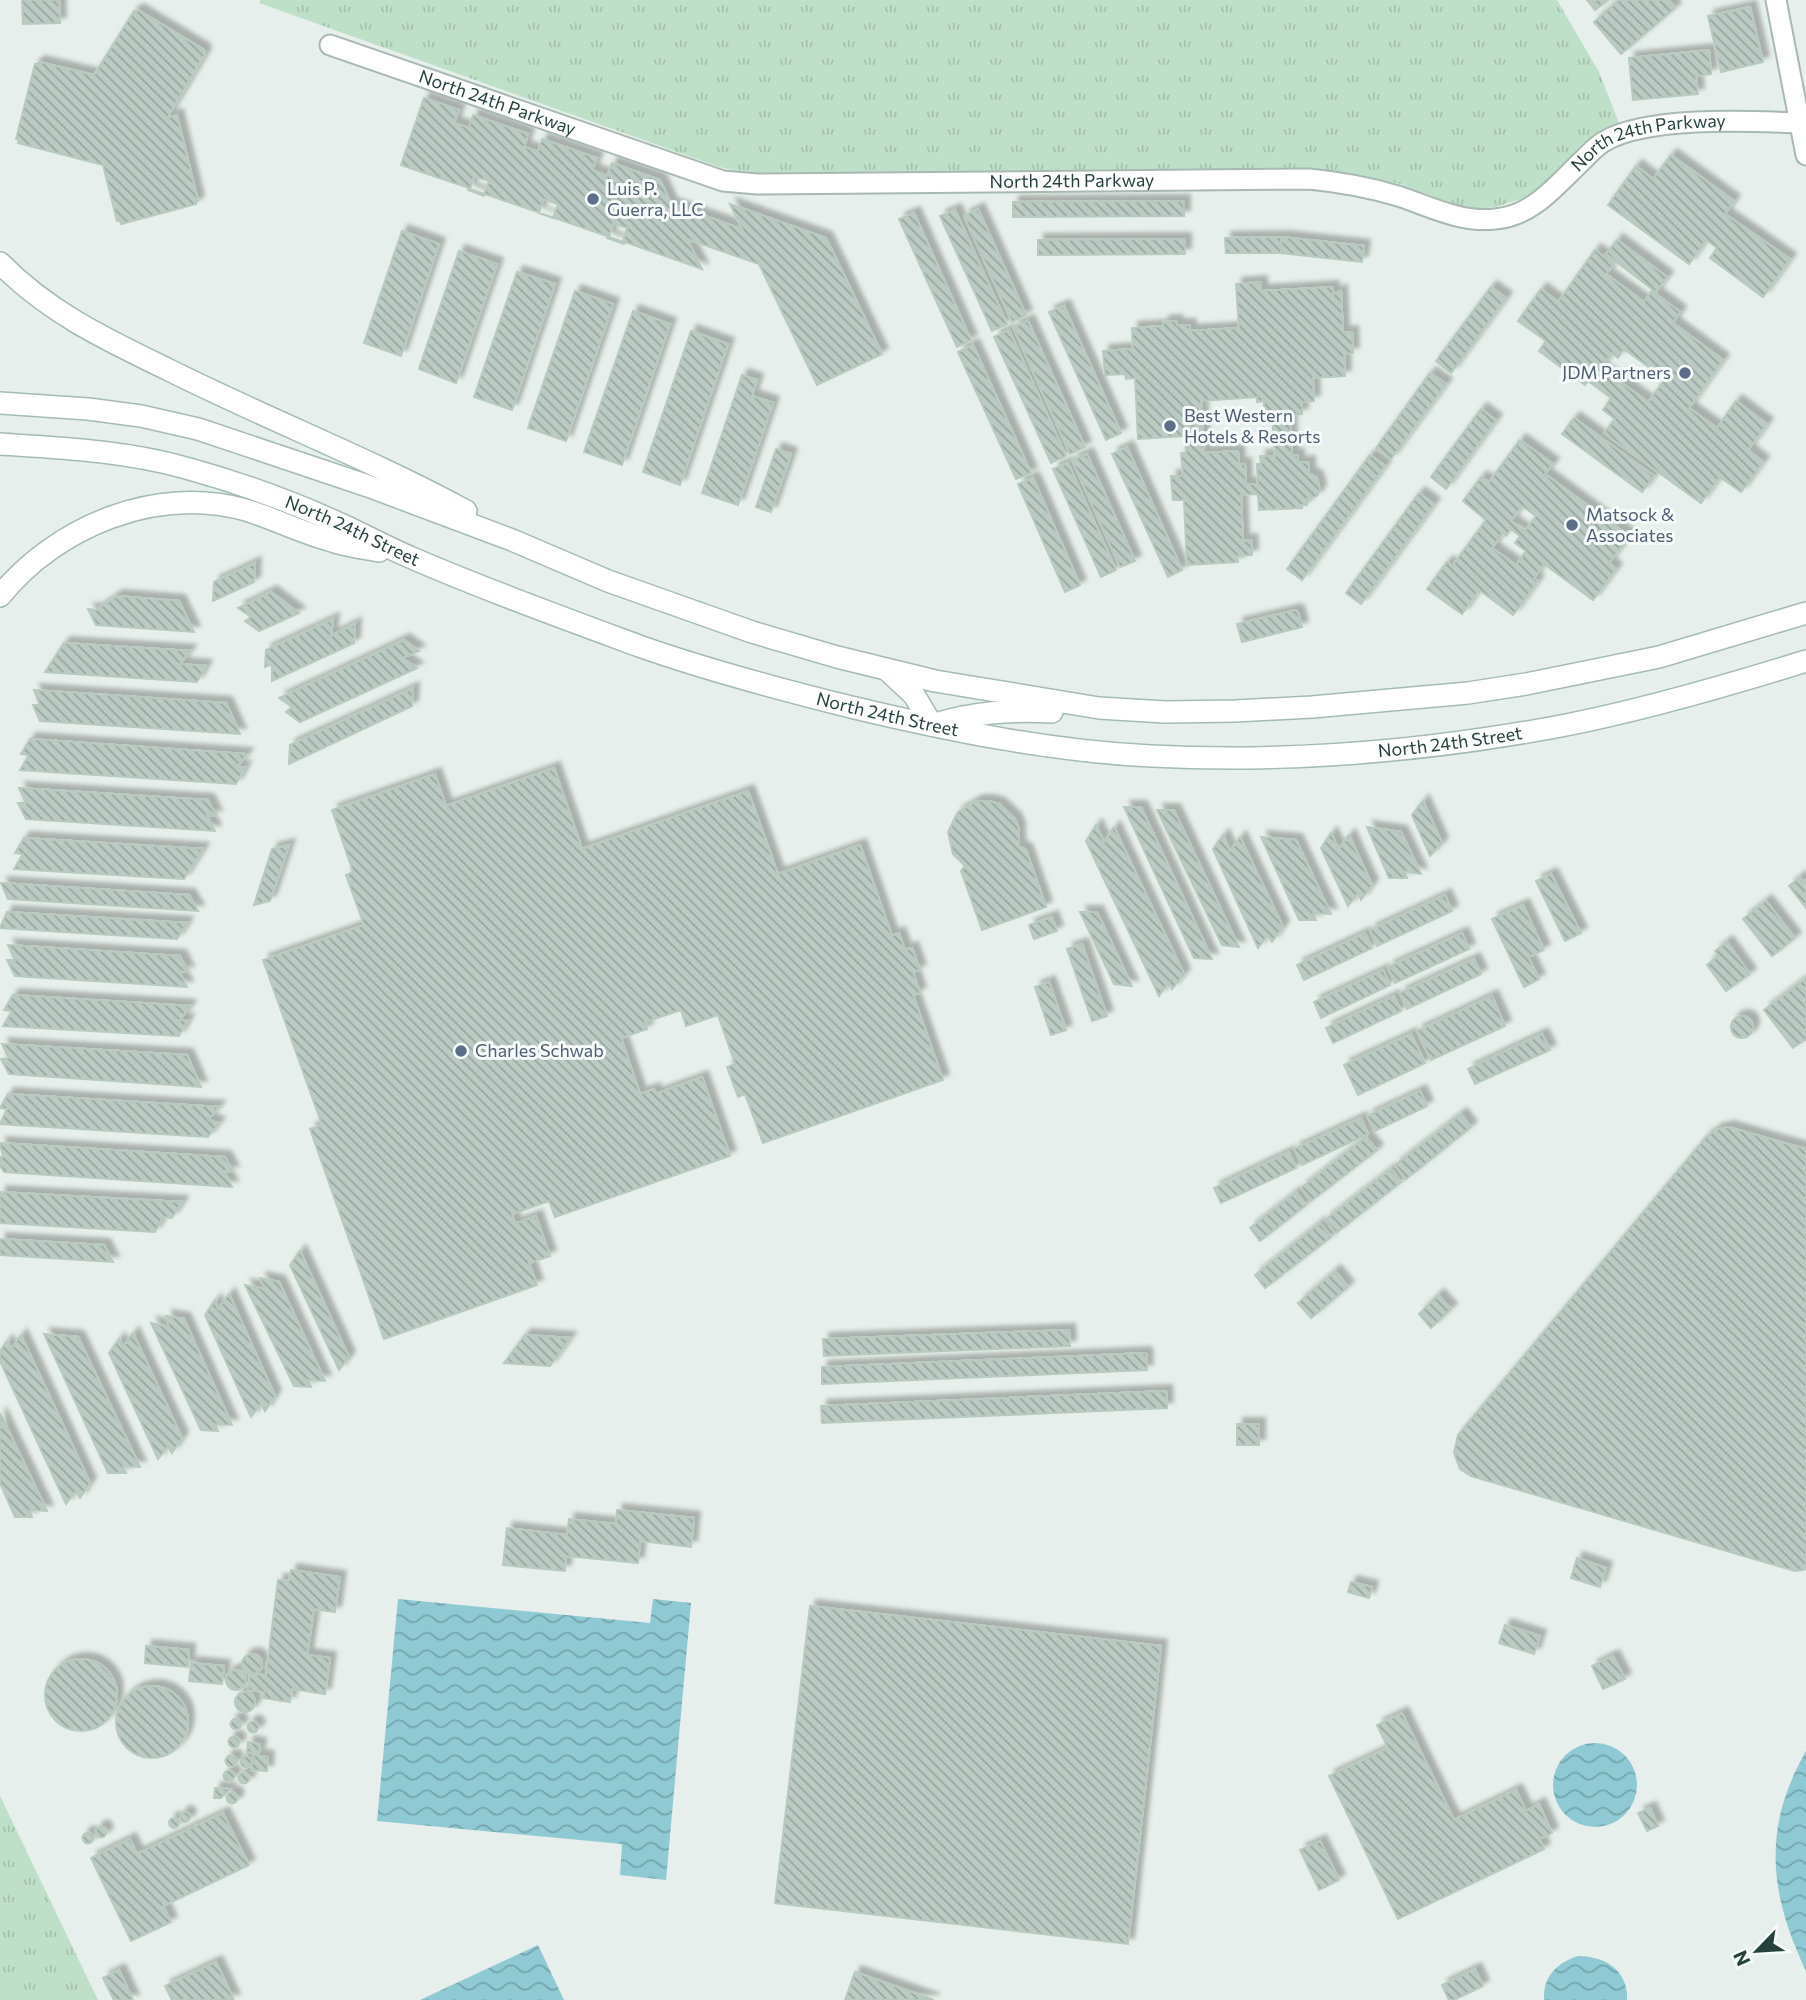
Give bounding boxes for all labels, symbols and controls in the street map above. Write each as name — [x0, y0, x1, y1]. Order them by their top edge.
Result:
street label: North 24th Parkway — [416, 65, 579, 139]
street label: North 24th Parkway — [1566, 109, 1726, 176]
street label: North 24th Parkway — [989, 168, 1154, 192]
place label: Luis P. Guerra, LLC — [607, 177, 704, 220]
marker: Luis P. Guerra, LLC — [585, 191, 601, 207]
place label: JDM Partners — [1562, 361, 1671, 383]
marker: JDM Partners — [1677, 365, 1693, 381]
place label: Best Western Hotels & Resorts — [1184, 404, 1320, 447]
marker: Best Western Hotels & Resorts — [1162, 418, 1178, 434]
street label: North 24th Street — [282, 490, 423, 570]
place label: Matsock & Associates — [1586, 503, 1674, 546]
marker: Matsock & Associates — [1564, 517, 1580, 533]
street label: North 24th Street — [814, 687, 961, 740]
street label: North 24th Street — [1377, 721, 1524, 761]
place label: Charles Schwab — [475, 1039, 604, 1061]
marker: Charles Schwab — [453, 1043, 469, 1059]
north arrow — [1722, 1916, 1792, 1986]
text: N — [1728, 1947, 1755, 1970]

